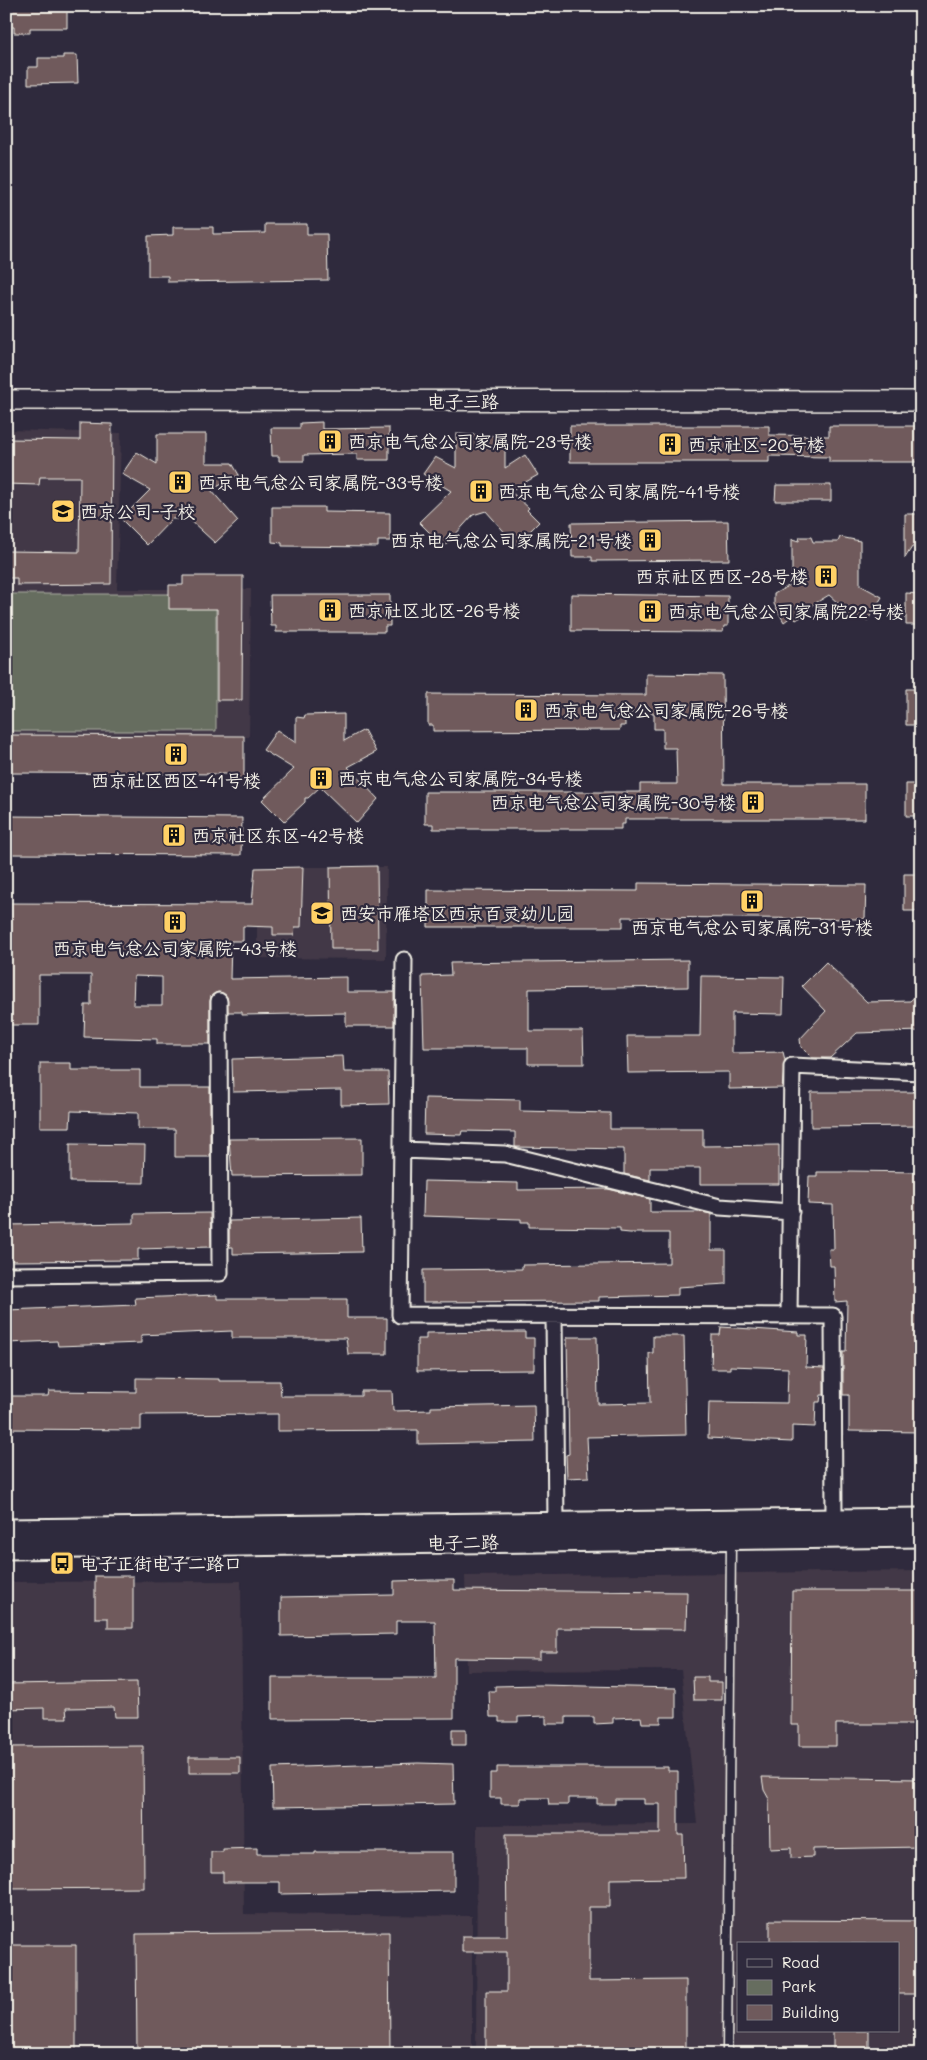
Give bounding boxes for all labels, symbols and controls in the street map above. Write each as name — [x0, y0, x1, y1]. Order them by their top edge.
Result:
street label: 电子三路 — [427, 389, 499, 413]
building icon: 西京电气总公司家属院-23号楼 — [317, 428, 343, 454]
place label: 西京电气总公司家属院-23号楼 — [348, 429, 592, 453]
building icon: 西京社区-20号楼 — [657, 431, 683, 457]
place label: 西京社区-20号楼 — [688, 432, 825, 456]
building icon: 西京电气总公司家属院-33号楼 — [167, 469, 193, 495]
place label: 西京电气总公司家属院-33号楼 — [198, 470, 443, 494]
building icon: 西京电气总公司家属院-41号楼 — [468, 478, 494, 504]
place label: 西京电气总公司家属院-41号楼 — [498, 479, 740, 503]
school or university icon: 西京公司-子校 — [50, 498, 76, 524]
place label: 西京公司-子校 — [80, 499, 196, 523]
building icon: 西京电气总公司家属院-21号楼 — [637, 527, 663, 553]
place label: 西京电气总公司家属院-21号楼 — [390, 528, 632, 552]
building icon: 西京社区西区-28号楼 — [813, 563, 839, 589]
place label: 西京社区西区-28号楼 — [635, 564, 808, 588]
building icon: 西京社区北区-26号楼 — [317, 597, 343, 623]
place label: 西京社区北区-26号楼 — [348, 598, 521, 622]
building icon: 西京电气总公司家属院22号楼 — [637, 598, 663, 624]
place label: 西京电气总公司家属院22号楼 — [668, 599, 904, 623]
building icon: 西京电气总公司家属院-26号楼 — [513, 697, 539, 723]
place label: 西京电气总公司家属院-26号楼 — [544, 698, 789, 722]
building icon: 西京社区西区-41号楼 — [163, 741, 189, 767]
building icon: 西京电气总公司家属院-34号楼 — [308, 765, 334, 791]
place label: 西京电气总公司家属院-34号楼 — [338, 766, 583, 790]
place label: 西京社区西区-41号楼 — [91, 768, 261, 792]
building icon: 西京电气总公司家属院-30号楼 — [740, 789, 766, 815]
place label: 西京电气总公司家属院-30号楼 — [491, 790, 736, 814]
building icon: 西京社区东区-42号楼 — [161, 822, 187, 848]
place label: 西京社区东区-42号楼 — [192, 823, 364, 847]
building icon: 西京电气总公司家属院-31号楼 — [739, 888, 765, 914]
school or university icon: 西安市雁塔区西京百灵幼儿园 — [309, 900, 335, 926]
place label: 西安市雁塔区西京百灵幼儿园 — [340, 901, 574, 925]
building icon: 西京电气总公司家属院-43号楼 — [162, 909, 188, 935]
place label: 西京电气总公司家属院-31号楼 — [631, 915, 873, 939]
place label: 西京电气总公司家属院-43号楼 — [53, 936, 297, 960]
street label: 电子二路 — [427, 1529, 499, 1555]
bus stop icon: 电子正街电子二路口 — [49, 1550, 75, 1576]
place label: 电子正街电子二路口 — [80, 1551, 242, 1575]
legend — [737, 1942, 900, 2032]
text: Road — [782, 1952, 819, 1972]
text: Park — [782, 1976, 816, 1996]
text: Building — [782, 2002, 839, 2022]

